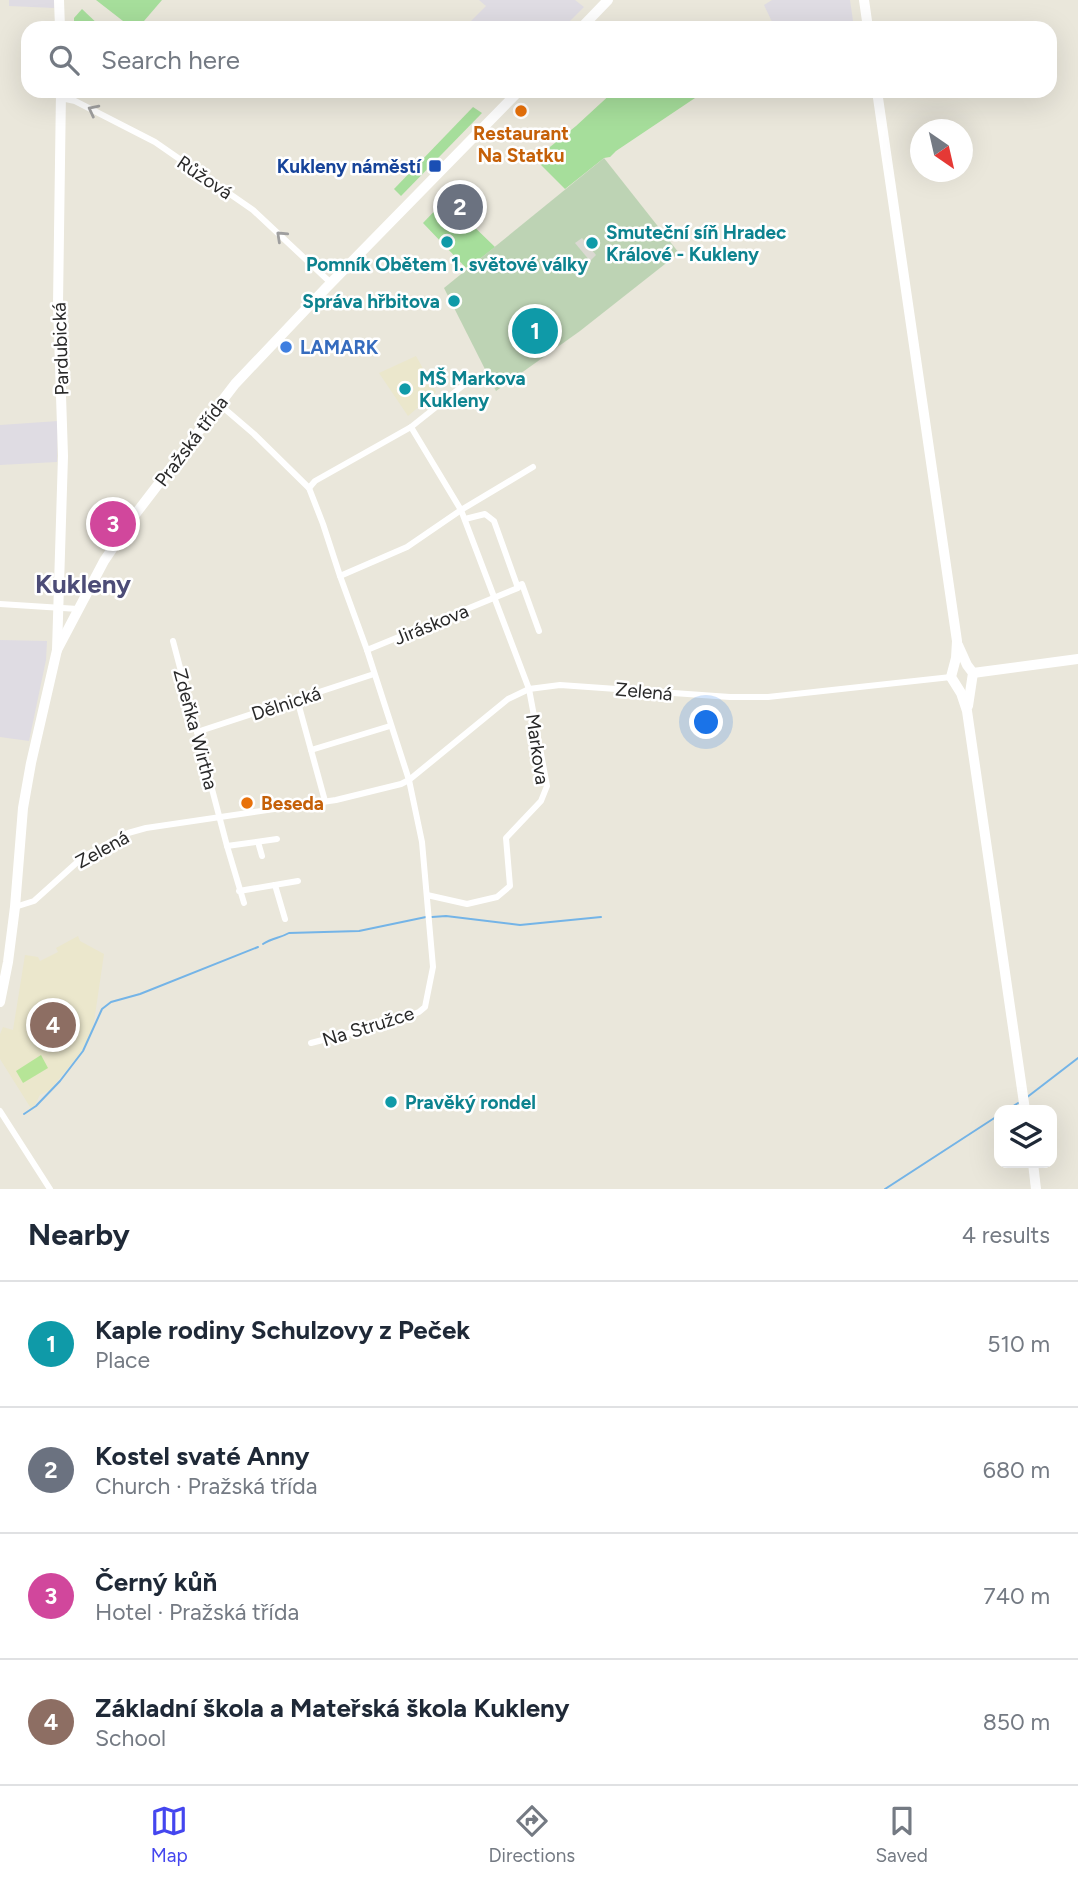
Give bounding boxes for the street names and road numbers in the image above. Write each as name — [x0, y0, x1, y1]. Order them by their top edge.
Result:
street label: Růžová — [173, 151, 237, 204]
street label: Pardubická — [47, 302, 74, 396]
street label: Pražská třída — [150, 391, 233, 491]
street label: Jiráskova — [391, 599, 472, 650]
street label: Zdeňka Wirtha — [168, 666, 223, 792]
street label: Zelená — [614, 678, 674, 705]
street label: Dělnická — [249, 681, 324, 725]
street label: Markova — [521, 712, 554, 786]
street label: Zelená — [72, 825, 133, 873]
street label: Na Stružce — [319, 1002, 417, 1051]

